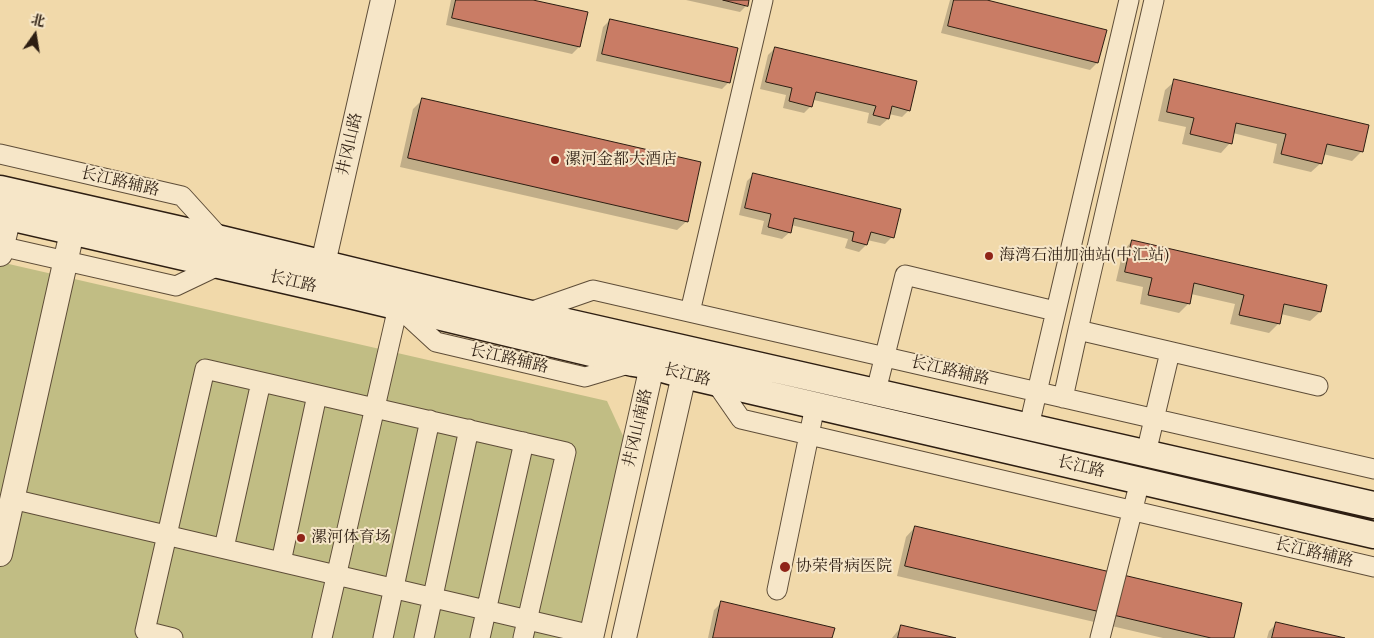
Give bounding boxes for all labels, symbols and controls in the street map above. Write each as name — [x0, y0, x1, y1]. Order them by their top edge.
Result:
north arrow — [10, 10, 60, 60]
text: 北 — [30, 10, 47, 31]
street label: 井冈山路 — [333, 111, 367, 177]
place label: 漯河金都大酒店 — [565, 150, 677, 170]
marker: 漯河金都大酒店 — [549, 154, 561, 166]
street label: 长江路辅路 — [79, 164, 161, 200]
place label: 海湾石油加油站(中汇站) — [999, 246, 1169, 266]
marker: 海湾石油加油站(中汇站) — [983, 250, 995, 262]
street label: 长江路 — [267, 267, 319, 297]
street label: 长江路辅路 — [468, 341, 550, 377]
street label: 长江路辅路 — [909, 353, 991, 389]
street label: 长江路 — [661, 360, 713, 390]
street label: 井冈山南路 — [620, 387, 656, 469]
street label: 长江路 — [1055, 452, 1107, 482]
place label: 漯河体育场 — [311, 528, 391, 548]
marker: 漯河体育场 — [295, 532, 307, 544]
street label: 长江路辅路 — [1273, 535, 1355, 571]
place label: 协荣骨病医院 — [796, 557, 892, 577]
marker: 协荣骨病医院 — [778, 560, 792, 574]

